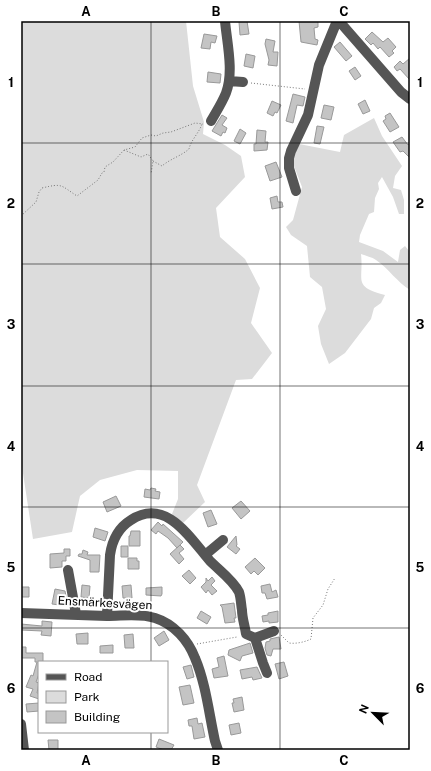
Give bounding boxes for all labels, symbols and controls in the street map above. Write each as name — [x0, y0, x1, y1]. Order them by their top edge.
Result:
text: A — [81, 4, 91, 19]
text: B — [212, 4, 221, 19]
text: C — [339, 4, 349, 19]
text: 1 — [8, 75, 14, 90]
text: 1 — [417, 75, 423, 90]
text: 2 — [7, 196, 15, 211]
text: 2 — [416, 196, 424, 211]
text: 3 — [7, 317, 16, 332]
text: 3 — [416, 317, 425, 332]
text: 4 — [7, 439, 16, 454]
text: 4 — [416, 439, 425, 454]
text: 5 — [7, 560, 16, 575]
text: 5 — [416, 560, 425, 575]
street label: Ensmärkesvägen — [57, 594, 153, 612]
legend — [38, 661, 168, 733]
text: Road — [74, 670, 102, 684]
text: 6 — [7, 681, 16, 696]
text: 6 — [416, 681, 425, 696]
text: Park — [74, 690, 100, 704]
north arrow — [353, 693, 393, 733]
text: N — [357, 703, 371, 715]
text: Building — [74, 710, 120, 724]
text: A — [81, 753, 91, 768]
text: B — [212, 753, 221, 768]
text: C — [339, 753, 349, 768]

